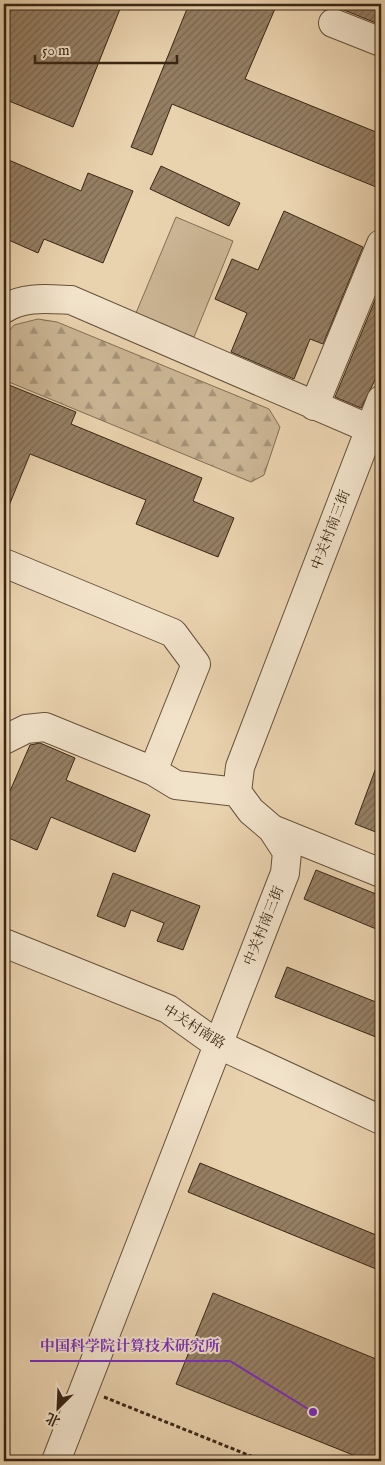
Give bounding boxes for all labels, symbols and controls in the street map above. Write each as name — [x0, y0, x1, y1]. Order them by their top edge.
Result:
scale bar — [35, 32, 178, 64]
text: 50 m — [42, 41, 70, 60]
street label: 中关村南三街 — [308, 488, 354, 572]
street label: 中关村南三街 — [240, 884, 288, 968]
street label: 中关村南路 — [160, 1001, 228, 1053]
callout: 中国科学院计算技术研究所 — [30, 1331, 230, 1361]
text: 中国科学院计算技术研究所 — [40, 1337, 220, 1356]
north arrow — [32, 1382, 82, 1432]
text: 北 — [43, 1408, 63, 1430]

